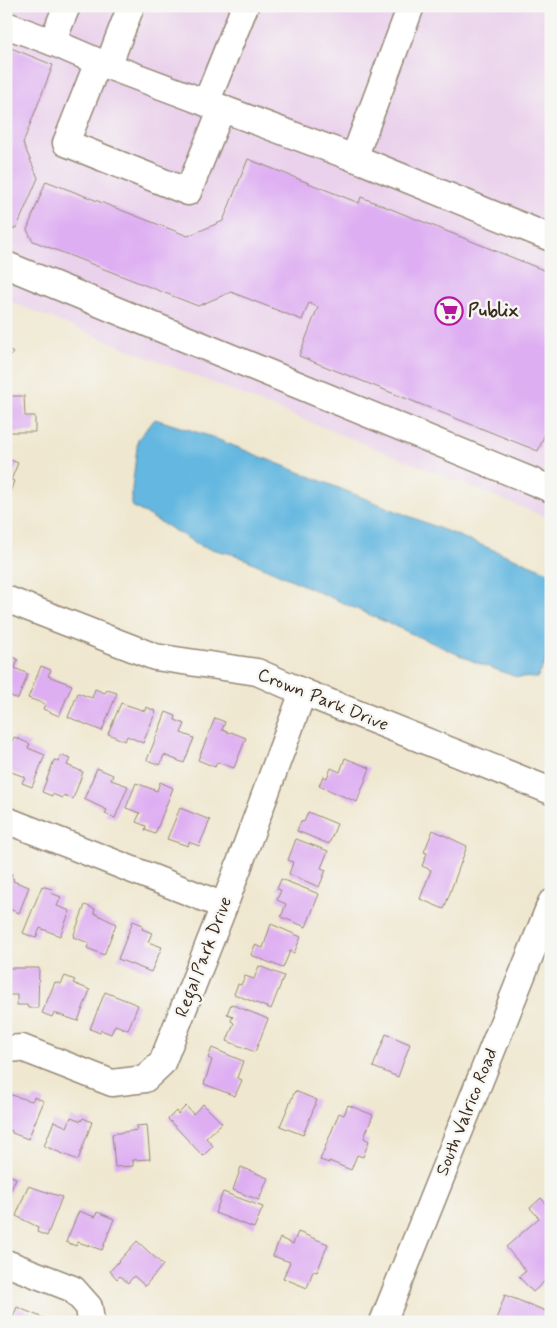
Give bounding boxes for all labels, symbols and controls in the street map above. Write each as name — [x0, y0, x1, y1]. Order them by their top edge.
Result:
supermarket icon: Publix — [434, 296, 464, 326]
place label: Publix — [468, 299, 519, 323]
street label: Crown Park Drive — [254, 663, 392, 737]
street label: Regal Park Drive — [170, 893, 240, 1021]
street label: South Valrico Road — [430, 1045, 504, 1179]

